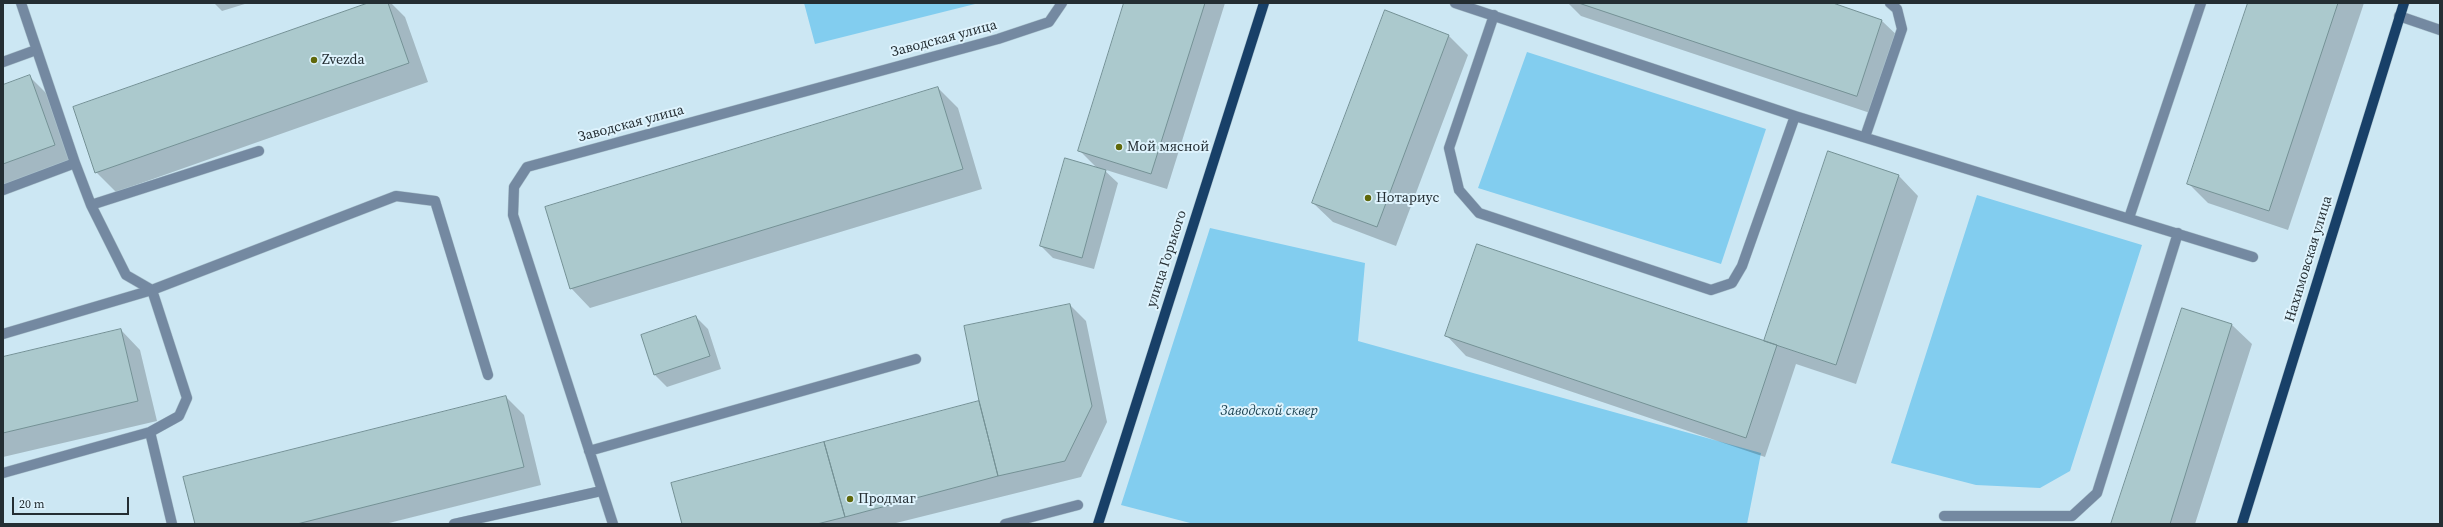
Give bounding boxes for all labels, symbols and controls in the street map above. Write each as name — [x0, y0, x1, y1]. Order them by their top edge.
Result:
street label: Заводская улица — [889, 17, 999, 61]
place label: Zvezda — [322, 52, 365, 68]
marker: Zvezda — [309, 55, 319, 65]
street label: Заводская улица — [576, 102, 686, 146]
place label: Мой мясной — [1127, 139, 1209, 155]
marker: Мой мясной — [1114, 142, 1124, 152]
place label: Нотариус — [1376, 190, 1439, 206]
marker: Нотариус — [1363, 193, 1373, 203]
street label: Нахимовская улица — [2282, 194, 2336, 324]
street label: улица Горького — [1143, 208, 1191, 310]
park label: Заводской сквер — [1220, 403, 1318, 419]
scale bar — [14, 489, 131, 515]
place label: Продмаг — [858, 491, 916, 507]
marker: Продмаг — [845, 494, 855, 504]
text: 20 m — [19, 496, 45, 512]

